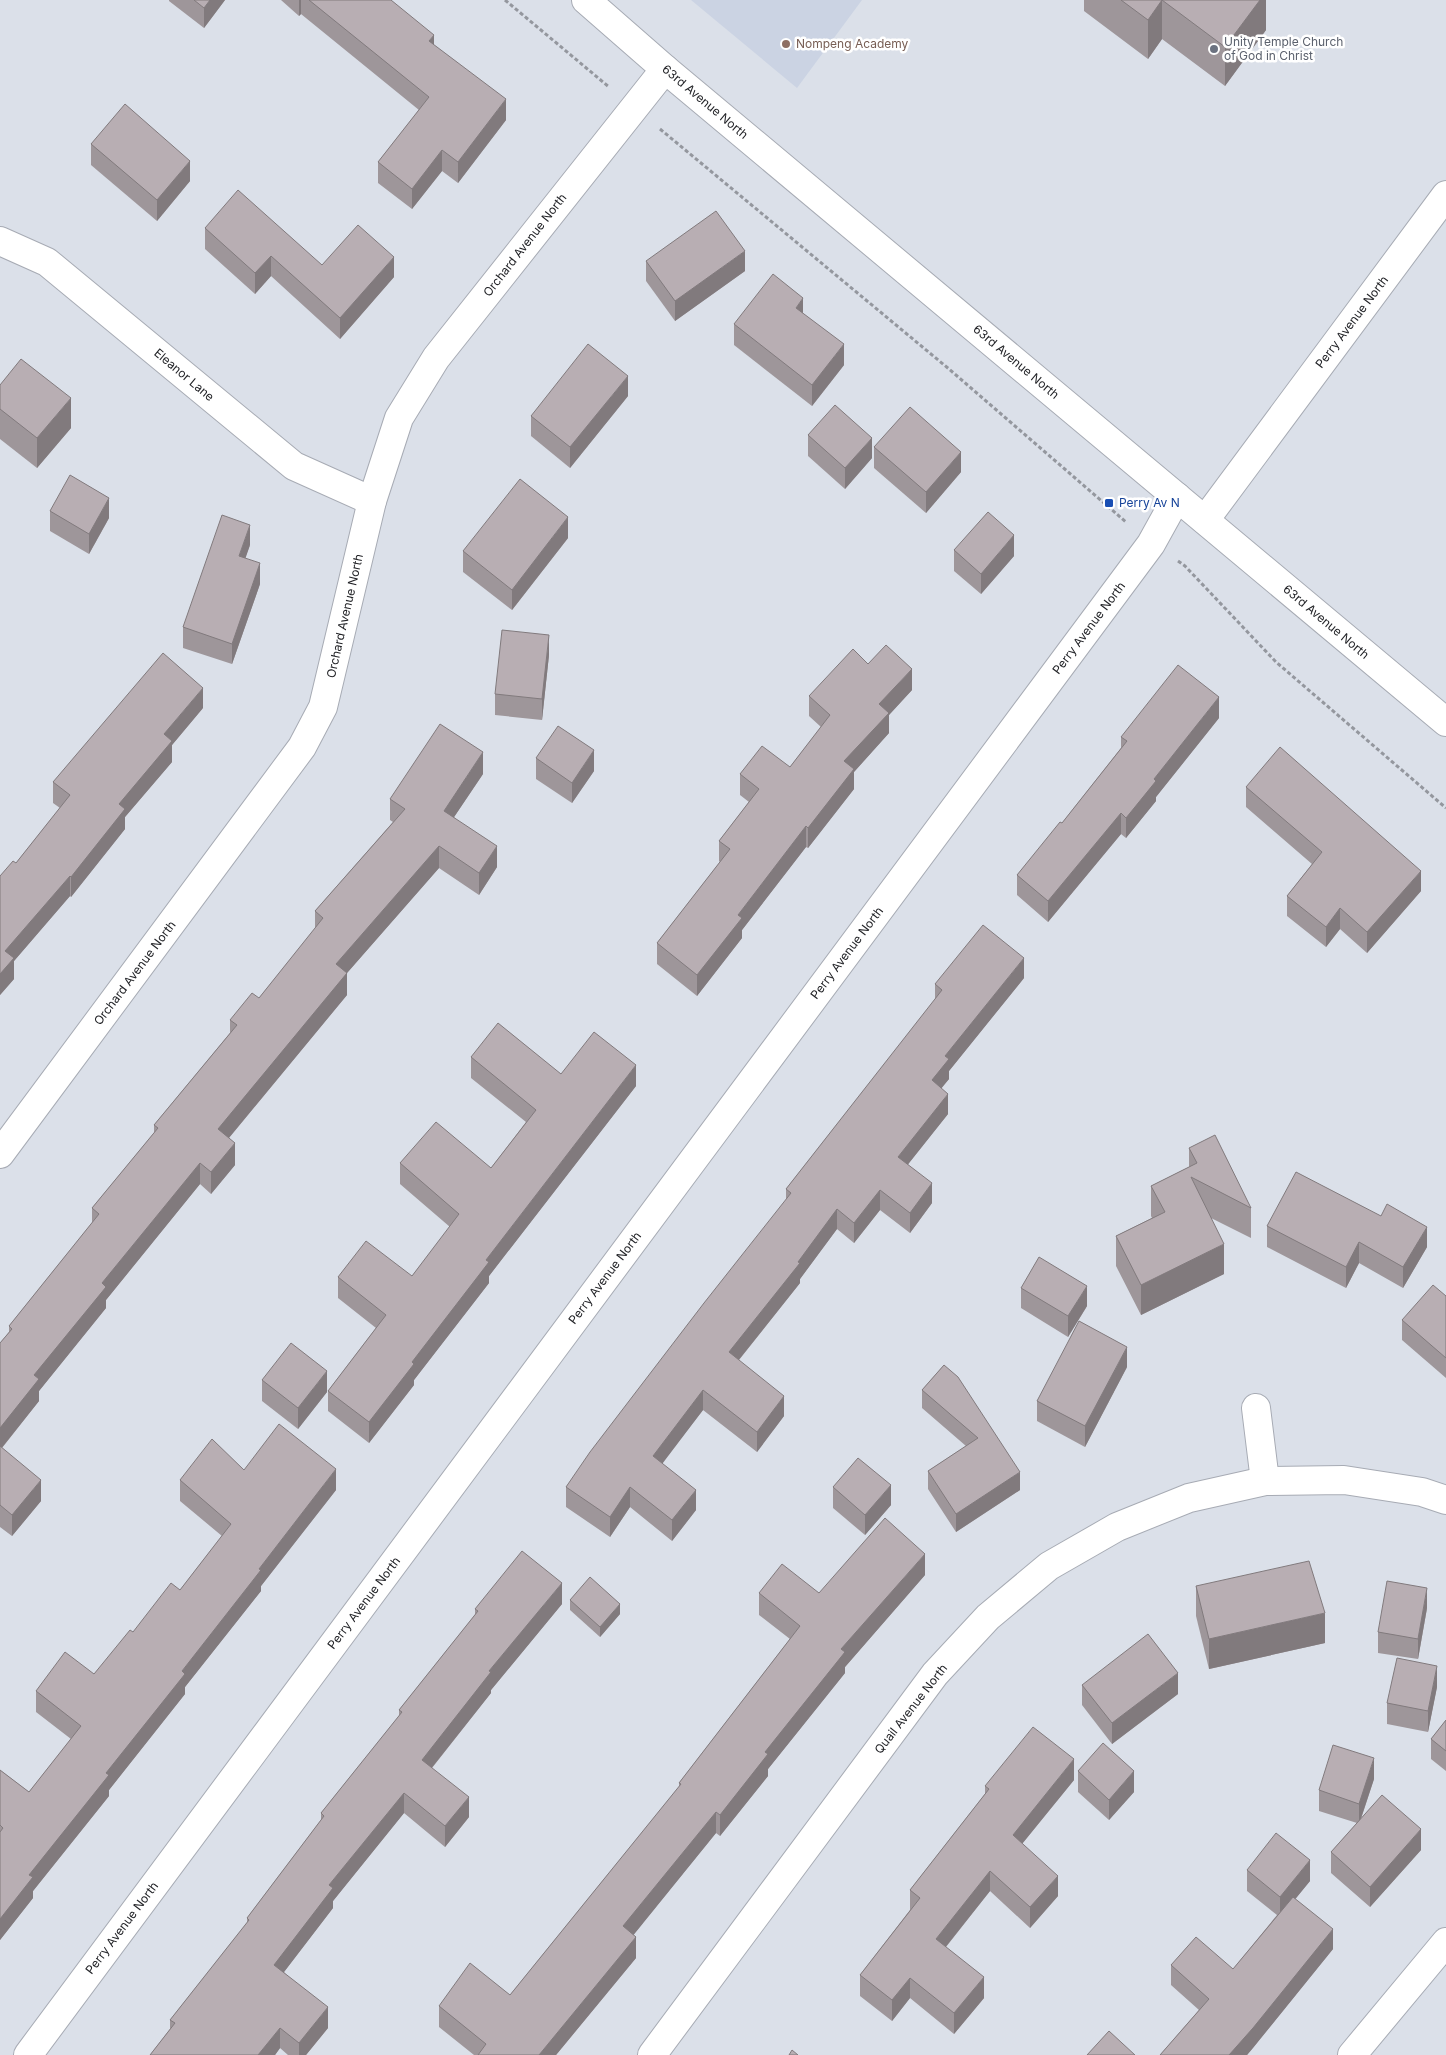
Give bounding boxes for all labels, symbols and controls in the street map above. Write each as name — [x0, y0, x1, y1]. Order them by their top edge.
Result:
place label: Unity Temple Church of God in Christ — [1224, 34, 1343, 63]
place label: Nompeng Academy — [796, 36, 909, 51]
marker: Nompeng Academy — [780, 38, 792, 50]
marker: Unity Temple Church of God in Christ — [1208, 43, 1220, 55]
street label: 63rd Avenue North — [659, 61, 751, 142]
street label: Orchard Avenue North — [480, 190, 570, 299]
street label: Perry Avenue North — [1312, 273, 1391, 371]
street label: 63rd Avenue North — [970, 321, 1062, 402]
street label: Eleanor Lane — [151, 345, 217, 404]
place label: Perry Av N — [1119, 495, 1180, 510]
marker: Perry Av N — [1103, 497, 1115, 509]
street label: Orchard Avenue North — [323, 552, 366, 679]
street label: Perry Avenue North — [1049, 579, 1128, 677]
street label: 63rd Avenue North — [1280, 581, 1372, 662]
street label: Perry Avenue North — [807, 904, 886, 1002]
street label: Orchard Avenue North — [90, 918, 179, 1028]
street label: Perry Avenue North — [565, 1229, 644, 1327]
street label: Perry Avenue North — [324, 1554, 403, 1652]
street label: Quail Avenue North — [871, 1661, 950, 1757]
street label: Perry Avenue North — [82, 1879, 161, 1977]

